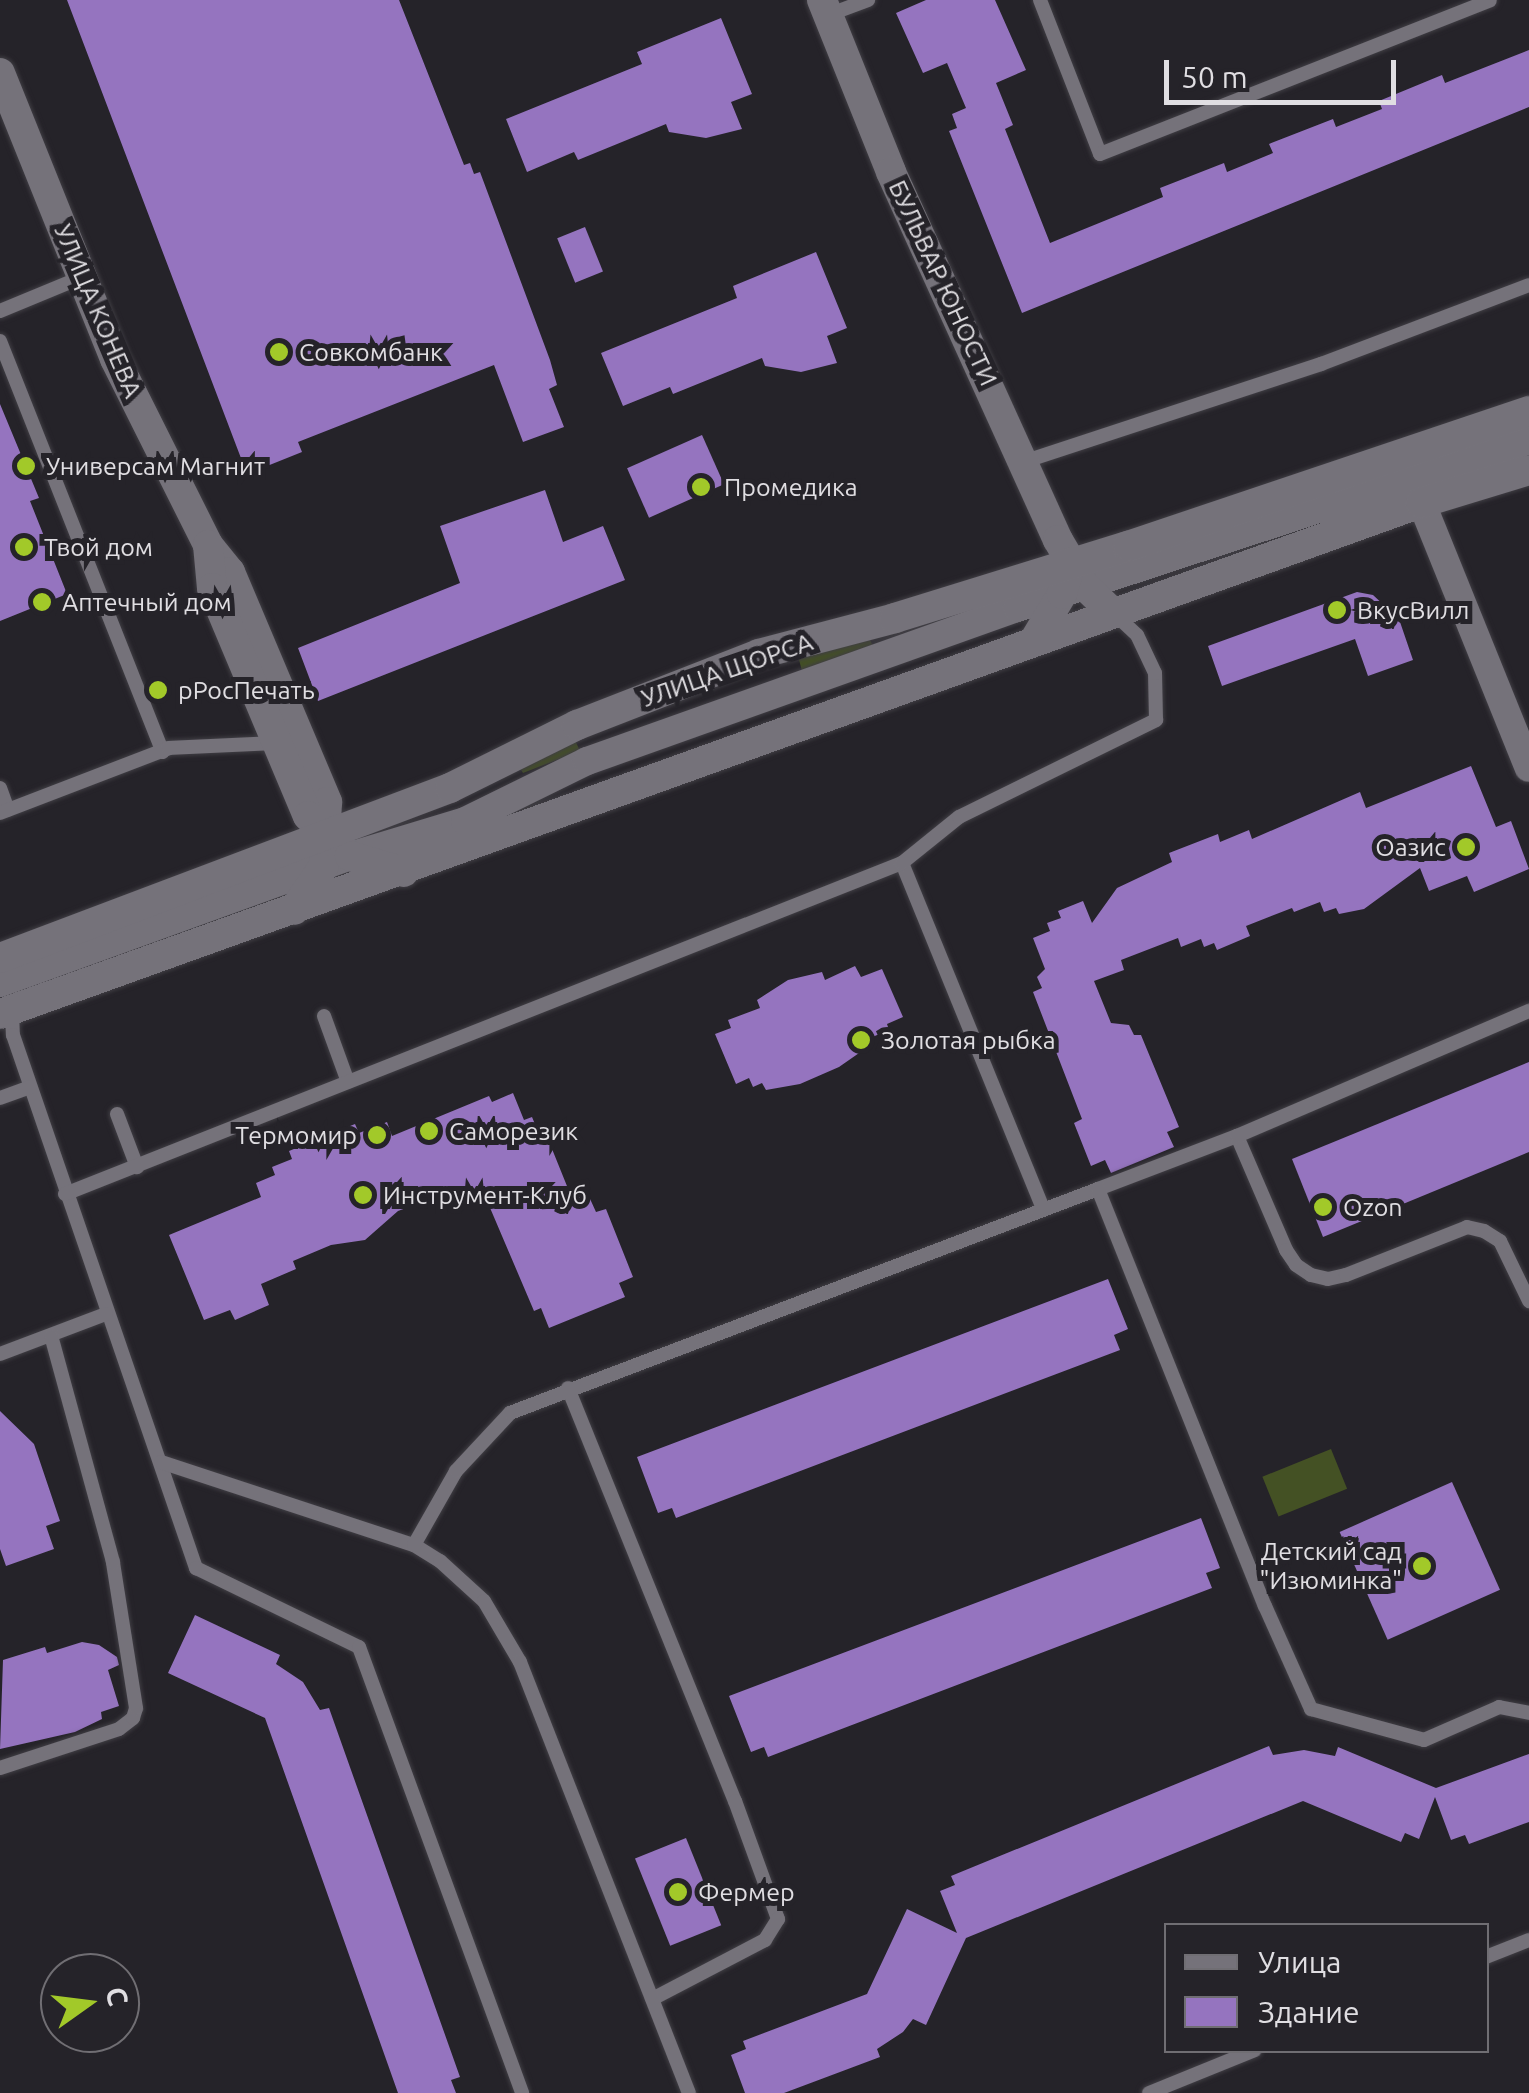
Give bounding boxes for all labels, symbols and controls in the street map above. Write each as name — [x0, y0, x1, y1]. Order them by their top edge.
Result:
scale bar — [1169, 40, 1402, 102]
text: 50 m — [1181, 60, 1248, 94]
street label: БУЛЬВАР ЮНОСТИ — [882, 176, 1004, 390]
street label: УЛИЦА КОНЕВА — [48, 220, 148, 402]
place label: Совкомбанк — [299, 337, 443, 367]
marker: Совкомбанк — [268, 341, 290, 363]
place label: Универсам Магнит — [46, 451, 265, 481]
marker: Универсам Магнит — [15, 455, 37, 477]
place label: Промедика — [724, 472, 858, 502]
marker: Промедика — [688, 474, 714, 500]
place label: Твой дом — [44, 532, 153, 562]
marker: Твой дом — [13, 536, 35, 558]
place label: Аптечный дом — [62, 587, 232, 617]
marker: Аптечный дом — [31, 591, 53, 613]
place label: ВкусВилл — [1357, 595, 1469, 625]
marker: ВкусВилл — [1326, 599, 1348, 621]
street label: УЛИЦА ЩОРСА — [637, 627, 817, 713]
place label: рРосПечать — [178, 675, 315, 705]
marker: рРосПечать — [147, 679, 169, 701]
place label: Оазис — [1375, 832, 1446, 862]
marker: Оазис — [1455, 836, 1477, 858]
place label: Золотая рыбка — [881, 1025, 1056, 1055]
marker: Золотая рыбка — [850, 1029, 872, 1051]
place label: Саморезик — [449, 1116, 578, 1146]
place label: Термомир — [235, 1120, 357, 1150]
marker: Саморезик — [418, 1120, 440, 1142]
marker: Термомир — [366, 1124, 388, 1146]
place label: Инструмент-Клуб — [383, 1180, 587, 1210]
marker: Инструмент-Клуб — [352, 1184, 374, 1206]
place label: Ozon — [1343, 1192, 1403, 1222]
marker: Ozon — [1312, 1196, 1334, 1218]
place label: Детский сад "Изюминка" — [1260, 1537, 1402, 1596]
marker: Детский сад "Изюминка" — [1411, 1555, 1433, 1577]
place label: Фермер — [698, 1877, 795, 1907]
marker: Фермер — [667, 1881, 689, 1903]
legend — [1164, 1923, 1489, 2053]
text: Улица — [1258, 1945, 1342, 1979]
north arrow — [40, 1953, 140, 2053]
text: С — [100, 1984, 135, 2009]
text: Здание — [1258, 1995, 1360, 2029]

